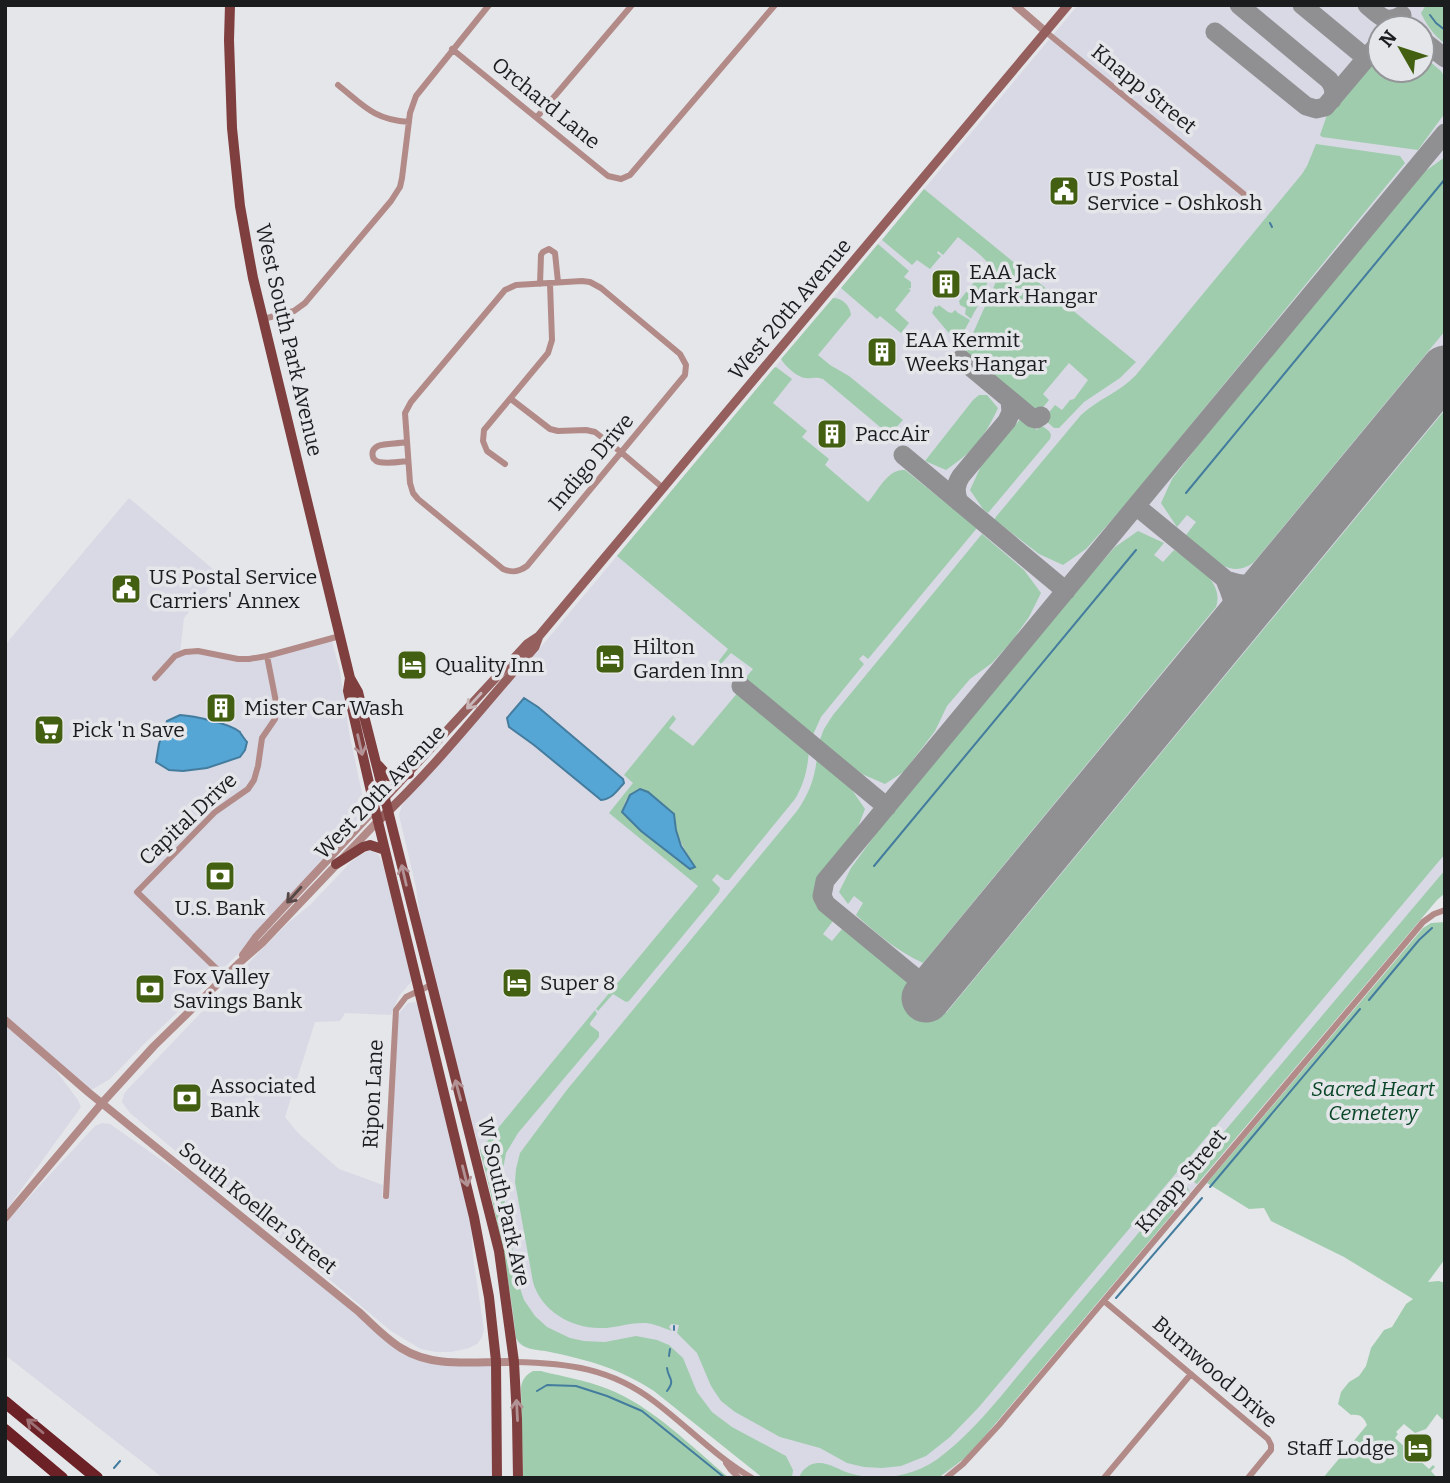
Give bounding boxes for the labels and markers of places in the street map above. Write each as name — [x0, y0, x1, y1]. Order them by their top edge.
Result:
place label: US Postal Service - Oshkosh — [1087, 166, 1262, 216]
public building icon: US Postal Service - Oshkosh — [1047, 174, 1081, 208]
place label: EAA Jack Mark Hangar — [969, 259, 1097, 309]
building icon: EAA Jack Mark Hangar — [929, 267, 963, 301]
place label: EAA Kermit Weeks Hangar — [905, 327, 1047, 377]
building icon: EAA Kermit Weeks Hangar — [865, 335, 899, 369]
building icon: PaccAir — [815, 417, 849, 451]
place label: PaccAir — [855, 421, 930, 447]
place label: US Postal Service Carriers' Annex — [149, 564, 317, 614]
public building icon: US Postal Service Carriers' Annex — [109, 572, 143, 606]
place label: Hilton Garden Inn — [633, 634, 744, 684]
hotel icon: Hilton Garden Inn — [593, 642, 627, 676]
hotel icon: Quality Inn — [395, 648, 429, 682]
place label: Quality Inn — [435, 652, 544, 678]
building icon: Mister Car Wash — [204, 691, 238, 725]
place label: Mister Car Wash — [244, 695, 404, 721]
supermarket icon: Pick 'n Save — [32, 713, 66, 747]
place label: Pick 'n Save — [72, 717, 185, 743]
bank icon: U.S. Bank — [203, 859, 237, 893]
place label: U.S. Bank — [175, 895, 265, 921]
place label: Fox Valley Savings Bank — [173, 964, 302, 1014]
hotel icon: Super 8 — [500, 966, 534, 1000]
place label: Super 8 — [540, 970, 615, 996]
bank icon: Fox Valley Savings Bank — [133, 972, 167, 1006]
place label: Associated Bank — [210, 1073, 316, 1123]
bank icon: Associated Bank — [170, 1081, 204, 1115]
hotel icon: Staff Lodge — [1401, 1431, 1435, 1465]
place label: Staff Lodge — [1287, 1435, 1395, 1461]

